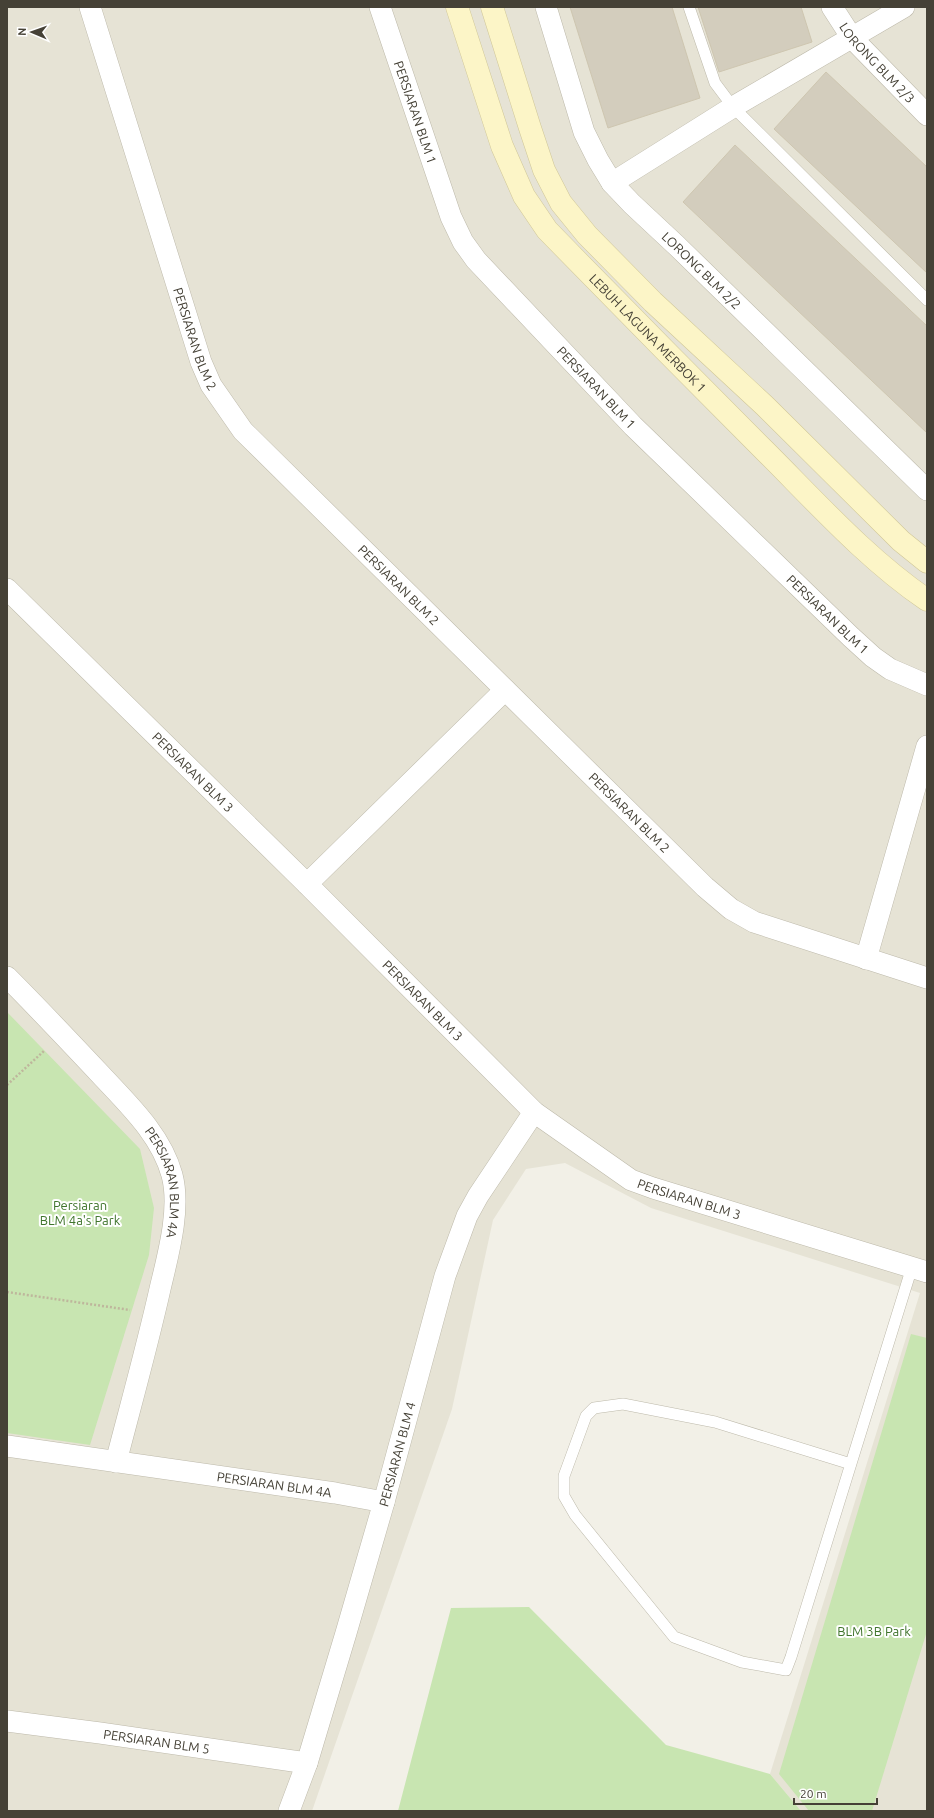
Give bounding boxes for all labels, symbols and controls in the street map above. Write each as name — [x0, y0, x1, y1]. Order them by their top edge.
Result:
north arrow — [12, 12, 52, 52]
street label: LORONG BLM 2/3 — [837, 20, 918, 105]
text: N — [16, 27, 28, 36]
street label: PERSIARAN BLM 1 — [392, 59, 439, 165]
street label: LORONG BLM 2/2 — [659, 229, 744, 311]
street label: LEBUH LAGUNA MERBOK 1 — [587, 271, 709, 395]
street label: PERSIARAN BLM 2 — [171, 286, 219, 393]
street label: PERSIARAN BLM 1 — [554, 344, 639, 431]
street label: PERSIARAN BLM 2 — [356, 542, 442, 628]
street label: PERSIARAN BLM 1 — [784, 572, 871, 656]
street label: PERSIARAN BLM 3 — [150, 729, 236, 815]
street label: PERSIARAN BLM 2 — [586, 770, 673, 855]
street label: PERSIARAN BLM 3 — [380, 957, 466, 1043]
street label: PERSIARAN BLM 4A — [143, 1124, 182, 1239]
street label: PERSIARAN BLM 3 — [635, 1176, 742, 1221]
park label: Persiaran BLM 4a's Park — [40, 1198, 121, 1227]
street label: PERSIARAN BLM 4 — [376, 1400, 418, 1508]
street label: PERSIARAN BLM 4A — [216, 1469, 333, 1500]
park label: BLM 3B Park — [837, 1624, 911, 1638]
street label: PERSIARAN BLM 5 — [102, 1727, 211, 1756]
scale bar — [794, 1780, 877, 1806]
text: 20 m — [800, 1787, 827, 1800]

